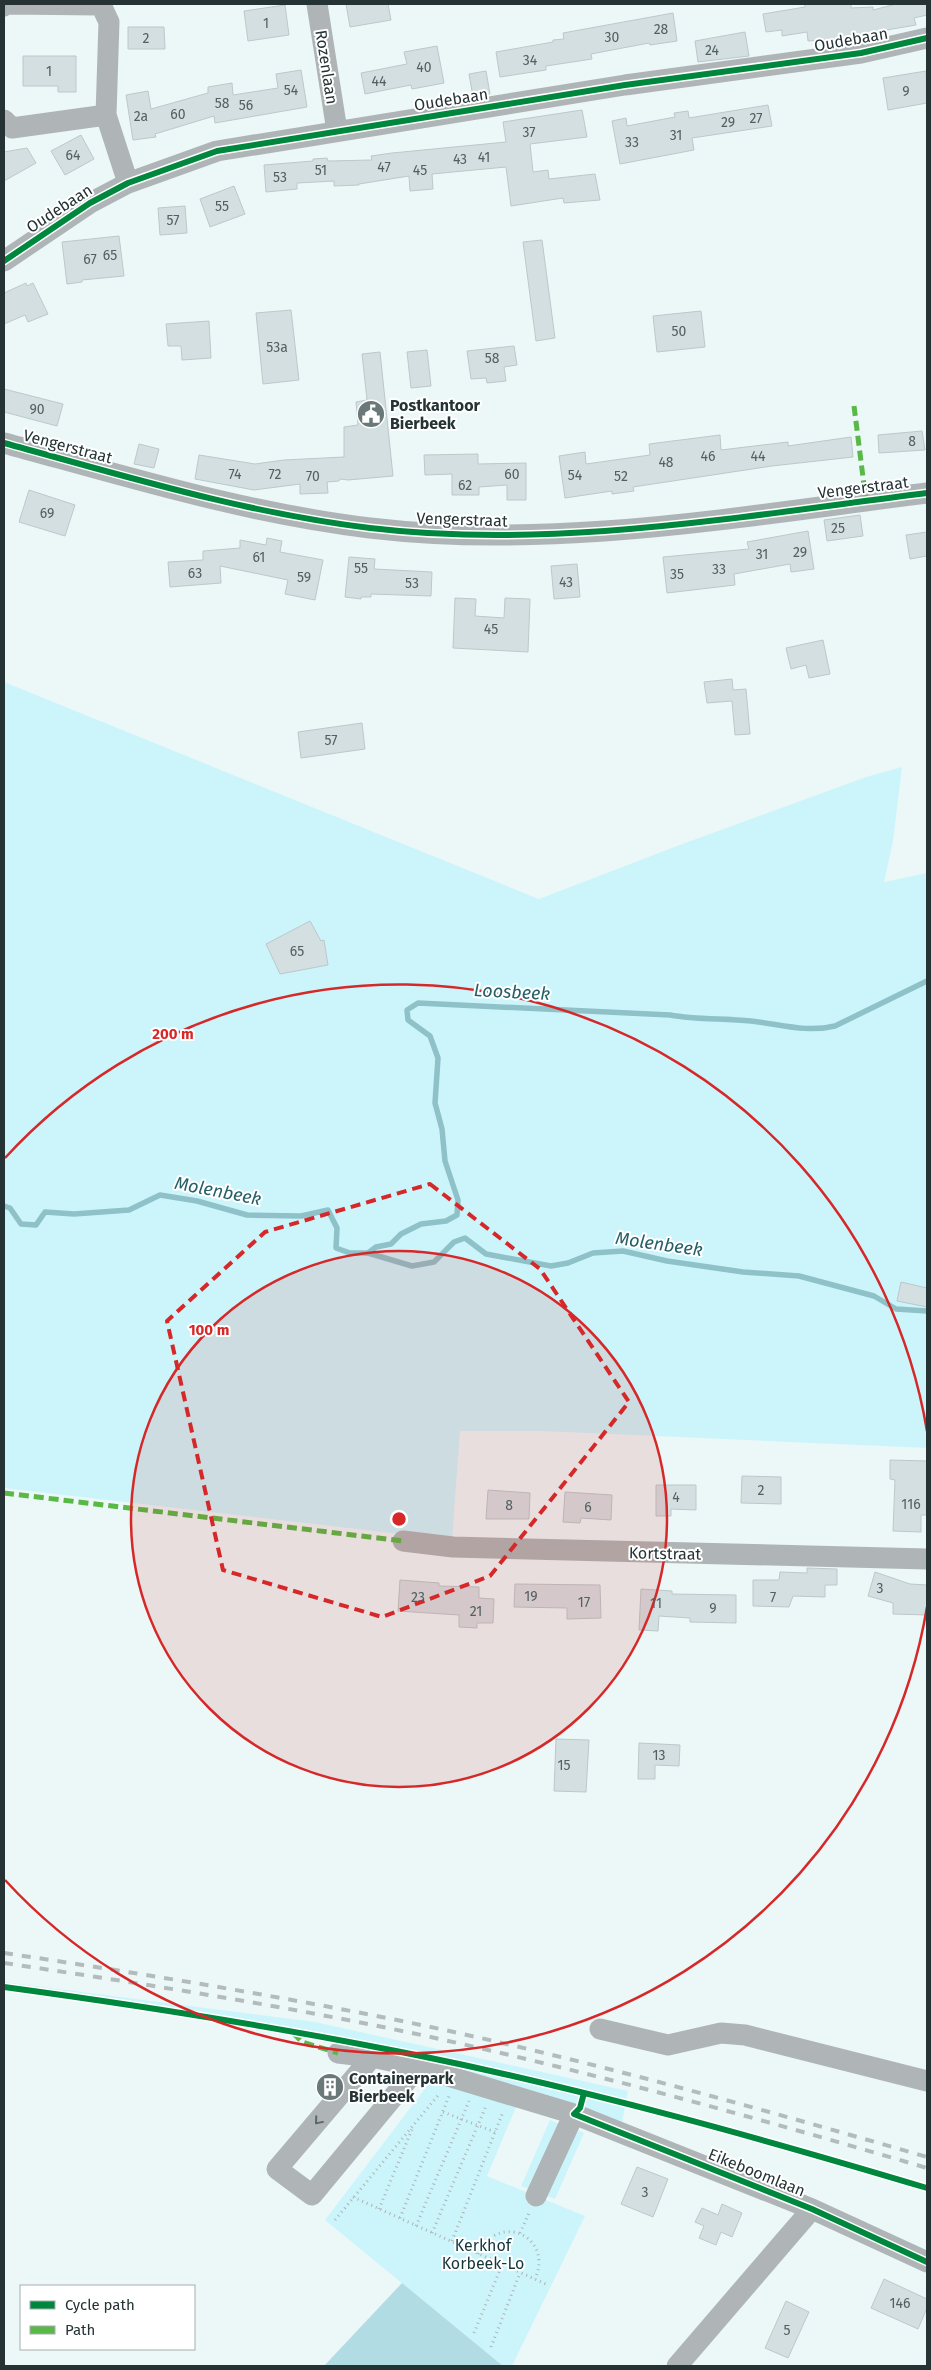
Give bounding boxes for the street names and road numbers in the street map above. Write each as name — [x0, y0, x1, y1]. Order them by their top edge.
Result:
street label: Oudebaan — [813, 24, 890, 55]
street label: Rozenlaan — [311, 29, 342, 106]
street label: Oudebaan — [413, 84, 489, 115]
street label: Oudebaan — [23, 180, 96, 237]
street label: Vengerstraat — [21, 425, 115, 468]
street label: Vengerstraat — [817, 472, 910, 502]
street label: Vengerstraat — [416, 508, 508, 531]
street label: Kortstraat — [629, 1543, 702, 1564]
street label: Eikeboomlaan — [705, 2144, 808, 2201]

